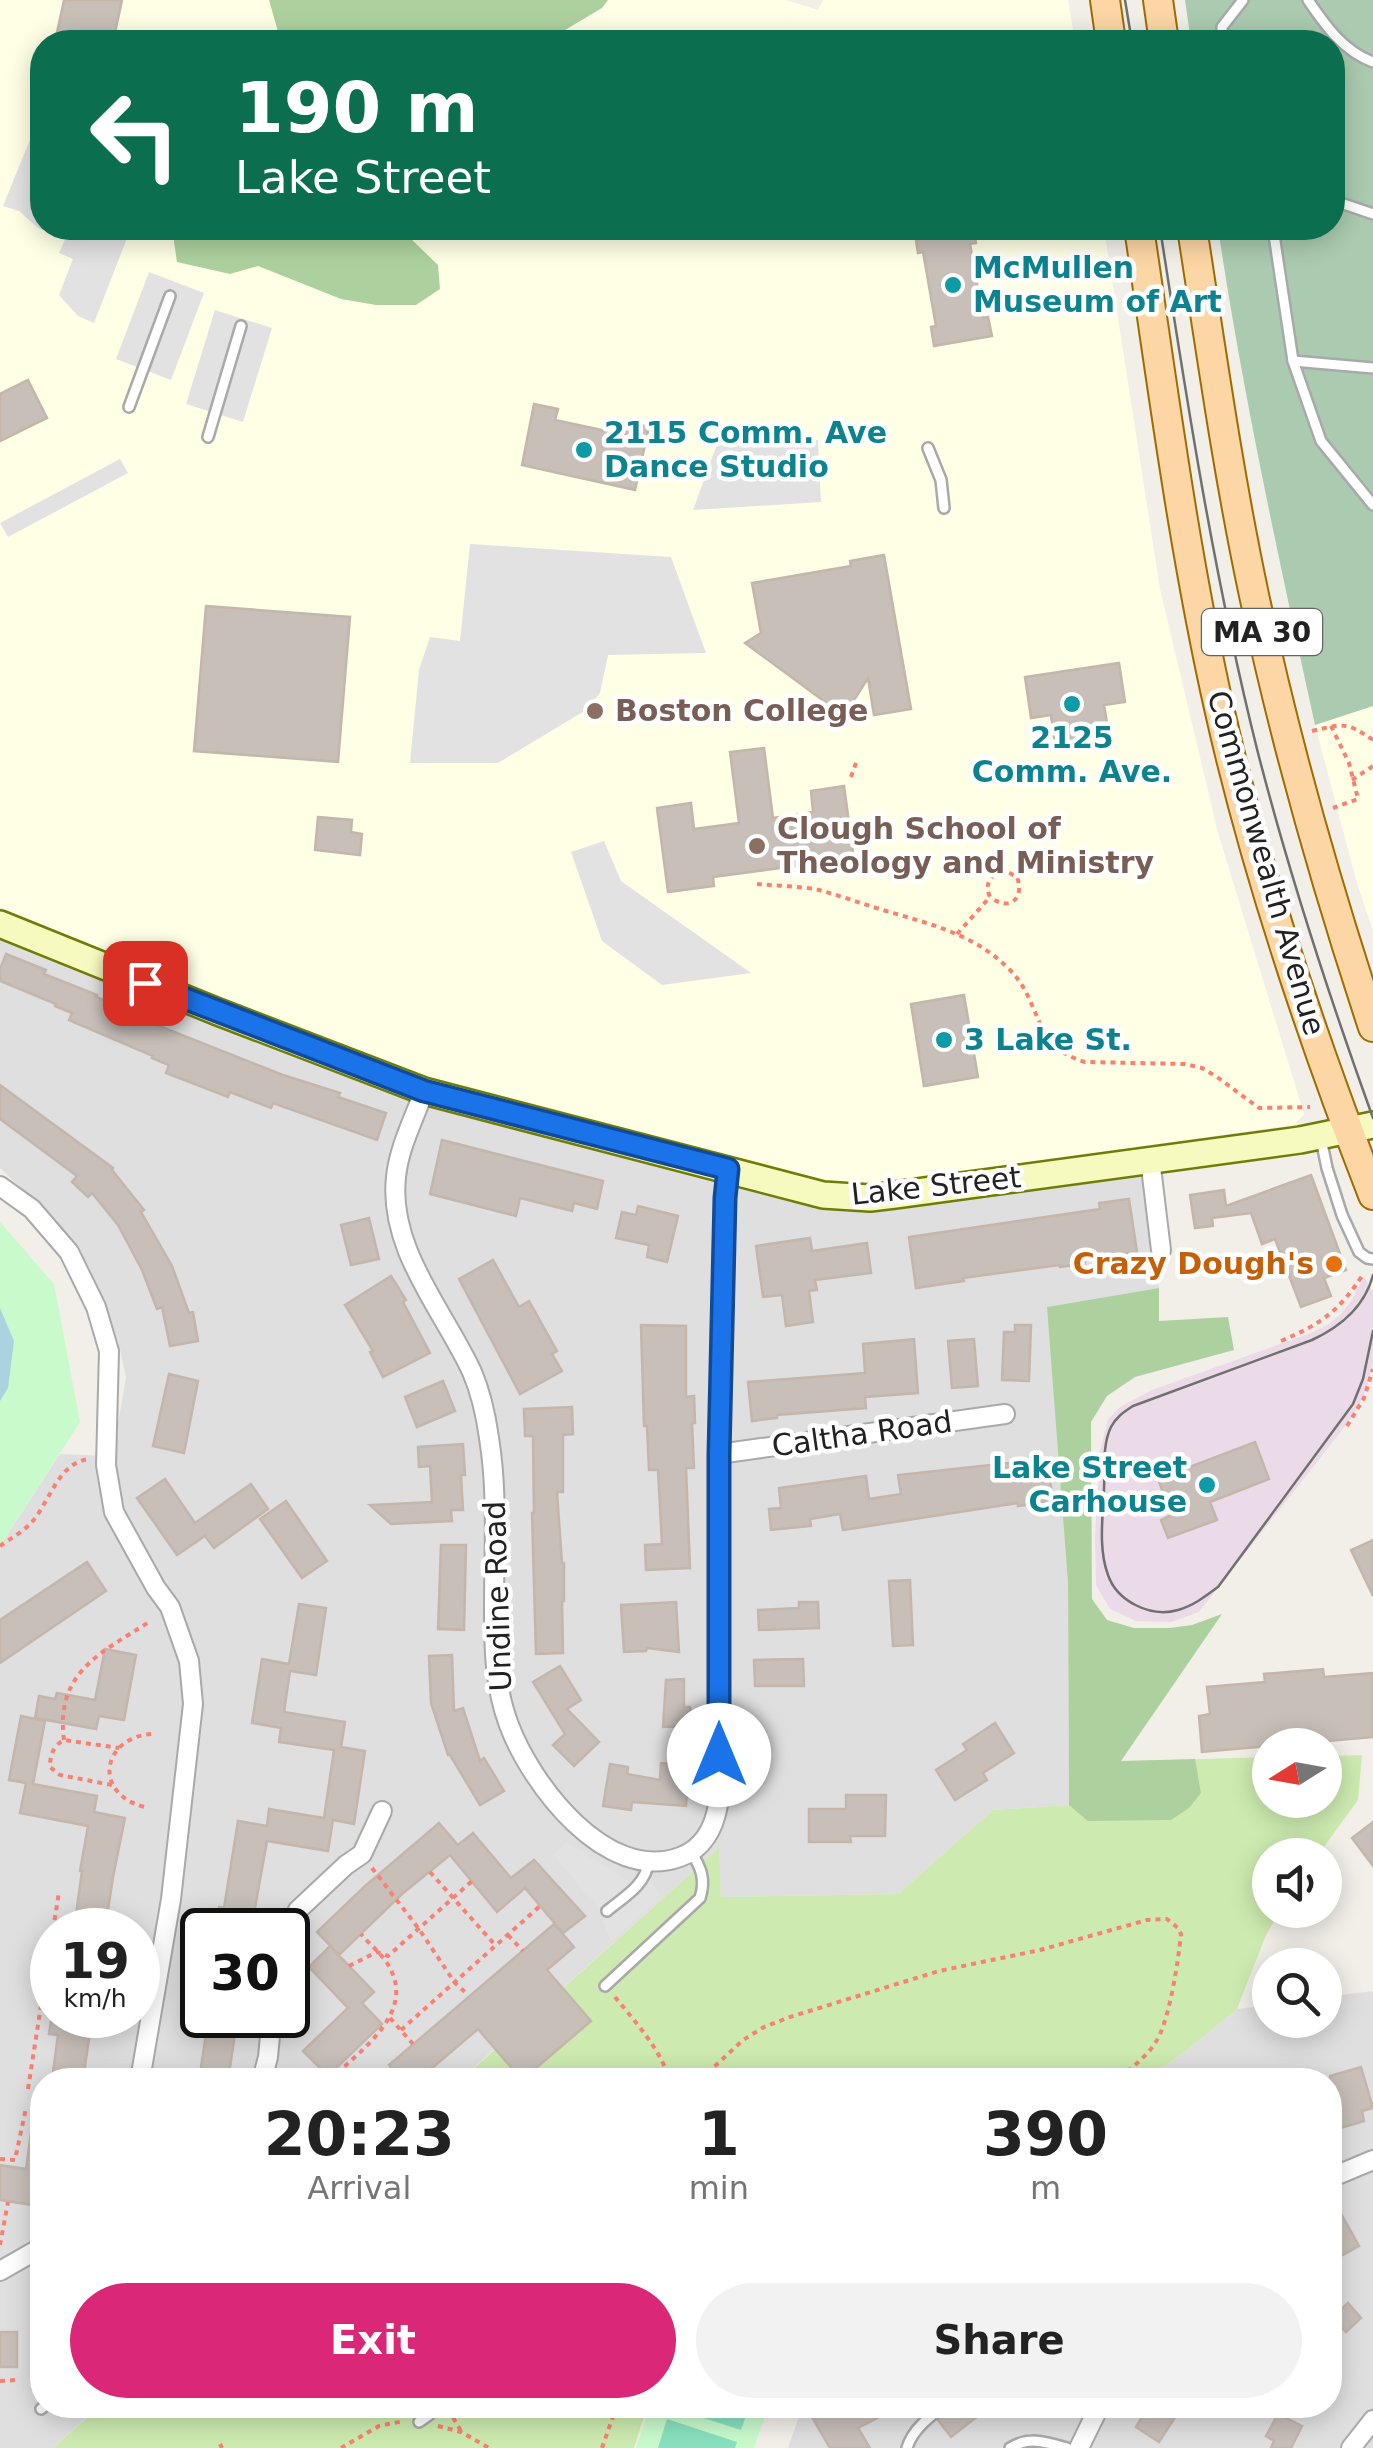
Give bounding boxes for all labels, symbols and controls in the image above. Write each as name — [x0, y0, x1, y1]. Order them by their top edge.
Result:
text: 190 m — [235, 67, 478, 149]
icon: left — [70, 70, 200, 200]
text: Lake Street — [235, 151, 491, 204]
place label: McMullen Museum of Art — [973, 250, 1222, 319]
marker: McMullen Museum of Art — [942, 274, 964, 296]
place label: 2115 Comm. Ave Dance Studio — [604, 415, 887, 484]
marker: 2115 Comm. Ave Dance Studio — [573, 439, 595, 461]
road number: MA 30 — [1202, 609, 1322, 655]
street label: Commonwealth Avenue — [1201, 687, 1332, 1039]
place label: Boston College — [615, 693, 868, 728]
marker: 2125 Comm. Ave. — [1061, 693, 1083, 715]
marker: Boston College — [584, 700, 606, 722]
place label: 2125 Comm. Ave. — [972, 720, 1172, 789]
place label: Clough School of Theology and Ministry — [777, 811, 1154, 880]
marker: Clough School of Theology and Ministry — [746, 835, 768, 857]
pin — [103, 941, 188, 1026]
icon: arrive — [118, 956, 173, 1011]
place label: 3 Lake St. — [964, 1022, 1132, 1057]
marker: 3 Lake St. — [933, 1029, 955, 1051]
street label: Lake Street — [849, 1159, 1023, 1212]
place label: Crazy Dough's — [1073, 1246, 1314, 1281]
marker: Crazy Dough's — [1323, 1253, 1345, 1275]
street label: Caltha Road — [770, 1404, 954, 1463]
place label: Lake Street Carhouse — [992, 1450, 1187, 1519]
marker: Lake Street Carhouse — [1196, 1474, 1218, 1496]
street label: Undine Road — [477, 1500, 518, 1692]
position arrow — [667, 1703, 771, 1807]
north arrow — [1252, 1728, 1342, 1818]
map controls — [1252, 1728, 1342, 2038]
button: sound — [1252, 1838, 1342, 1928]
speed limit sign: 30 — [180, 1908, 310, 2038]
text: 19 — [60, 1932, 130, 1990]
button: search — [1252, 1948, 1342, 2038]
text: km/h — [63, 1984, 127, 2013]
text: 20:23 — [264, 2099, 455, 2169]
text: 1 — [698, 2099, 740, 2169]
text: 390 — [983, 2099, 1108, 2169]
text: Arrival — [307, 2169, 411, 2207]
text: min — [689, 2169, 749, 2207]
text: m — [1030, 2169, 1061, 2207]
button: Exit — [70, 2283, 676, 2398]
button: Share — [696, 2283, 1302, 2398]

